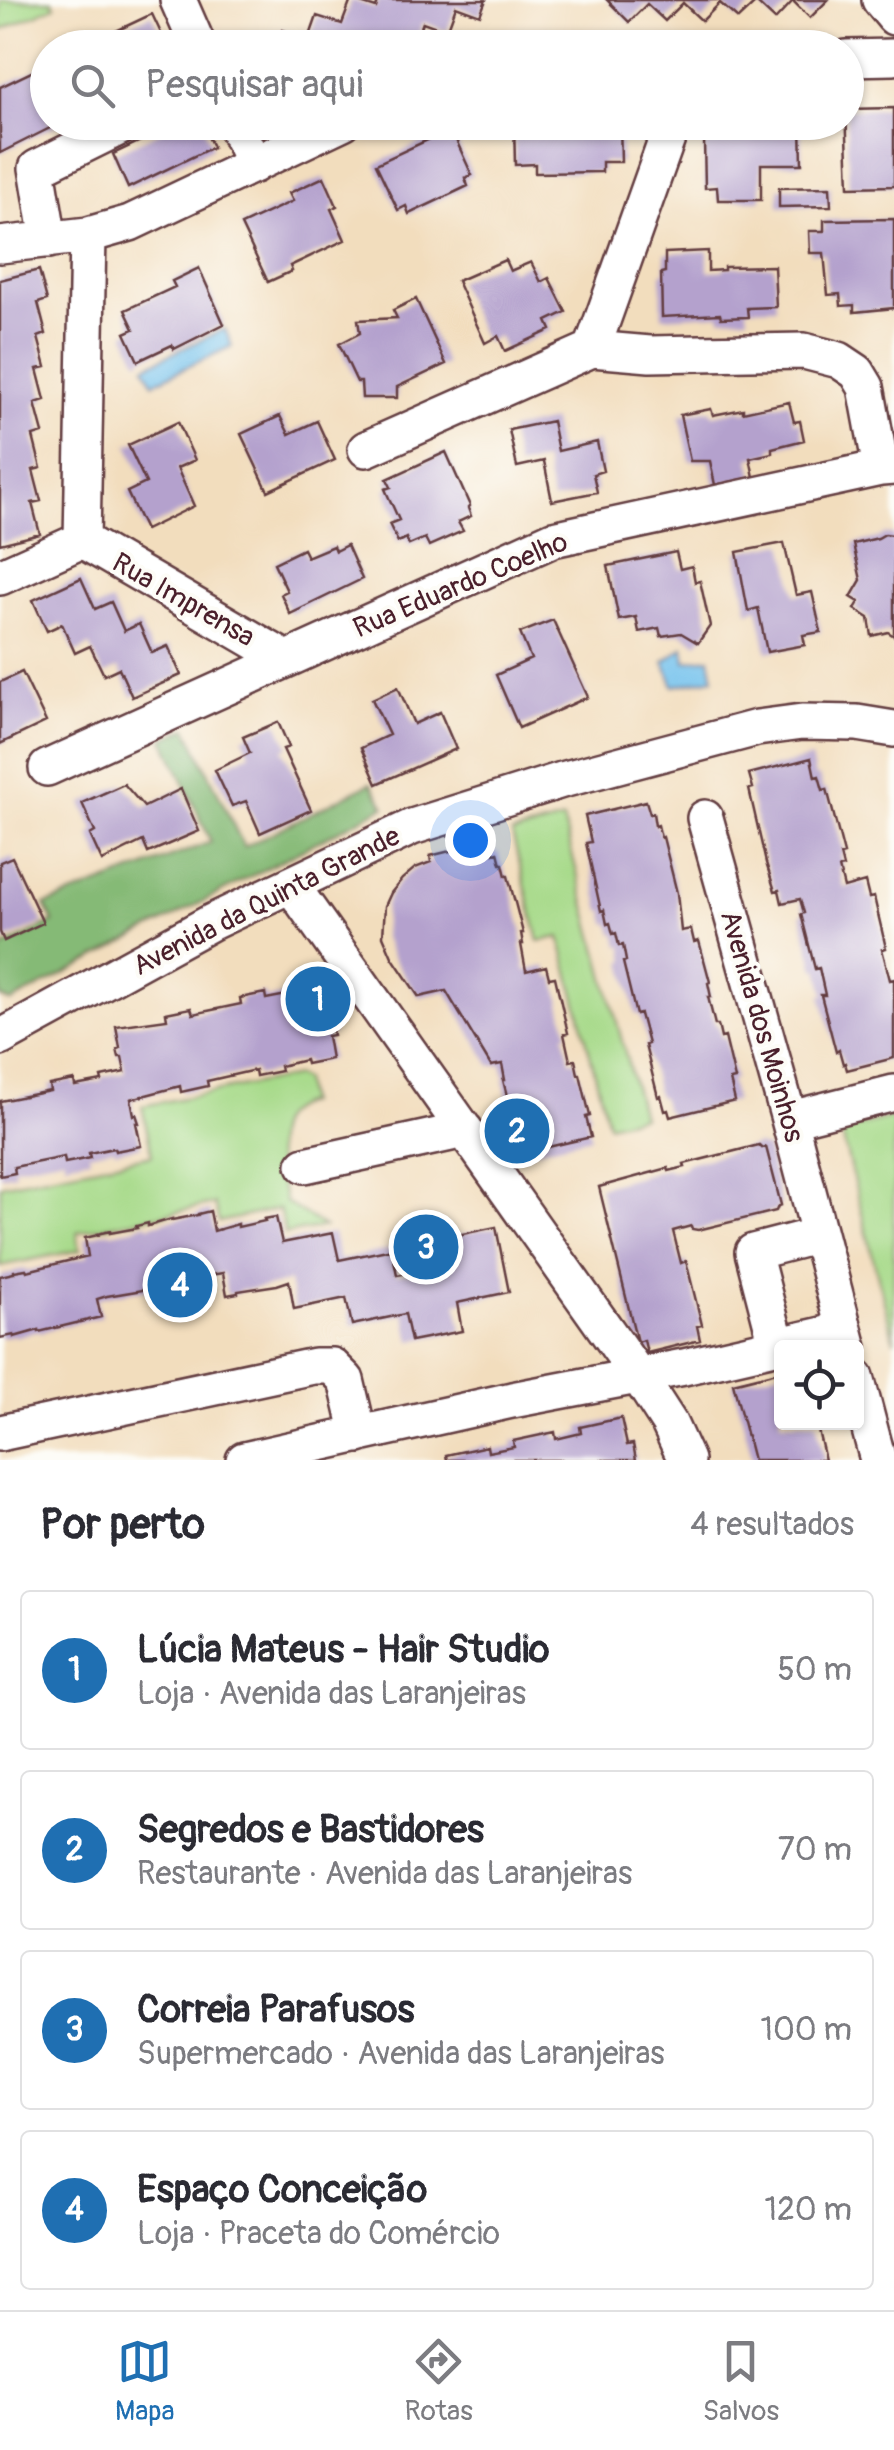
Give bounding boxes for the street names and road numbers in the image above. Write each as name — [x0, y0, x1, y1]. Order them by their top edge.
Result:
street label: Rua Eduardo Coelho — [348, 524, 573, 646]
street label: Rua Imprensa — [106, 545, 261, 655]
street label: Avenida da Quinta Grande — [127, 819, 406, 984]
street label: Avenida dos Moinhos — [712, 907, 811, 1147]

